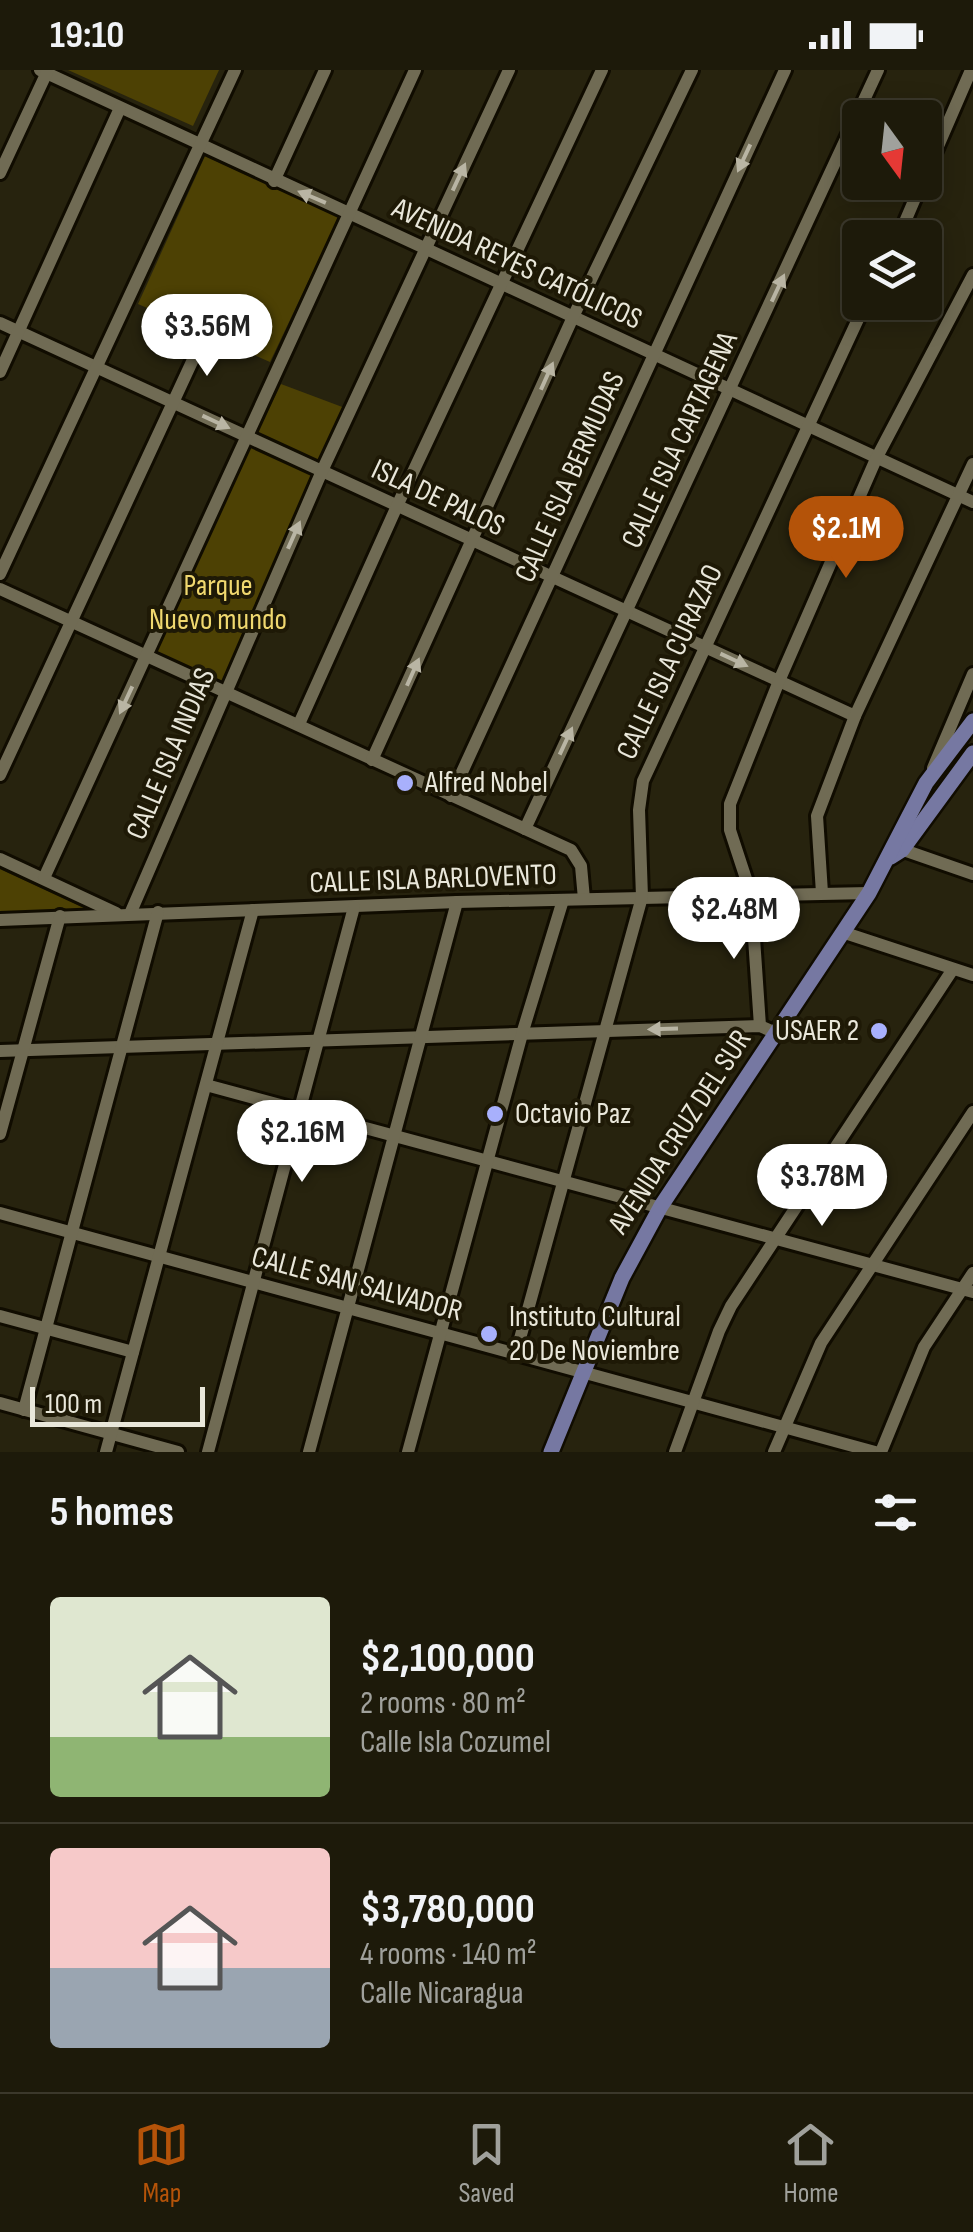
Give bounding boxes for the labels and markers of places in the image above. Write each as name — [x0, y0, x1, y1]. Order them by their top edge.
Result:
pin: $3.56M — [126, 294, 288, 379]
pin: $2.1M — [776, 496, 916, 581]
place label: Alfred Nobel — [424, 765, 548, 801]
marker: Alfred Nobel — [394, 772, 416, 794]
pin: $2.48M — [653, 877, 815, 962]
place label: USAER 2 — [775, 1013, 859, 1049]
marker: USAER 2 — [868, 1020, 890, 1042]
place label: Octavio Paz — [515, 1096, 631, 1132]
pin: $2.16M — [221, 1100, 383, 1185]
marker: Octavio Paz — [484, 1103, 506, 1125]
pin: $3.78M — [741, 1144, 903, 1229]
place label: Instituto Cultural 20 De Noviembre — [509, 1299, 681, 1369]
marker: Instituto Cultural 20 De Noviembre — [478, 1323, 500, 1345]

